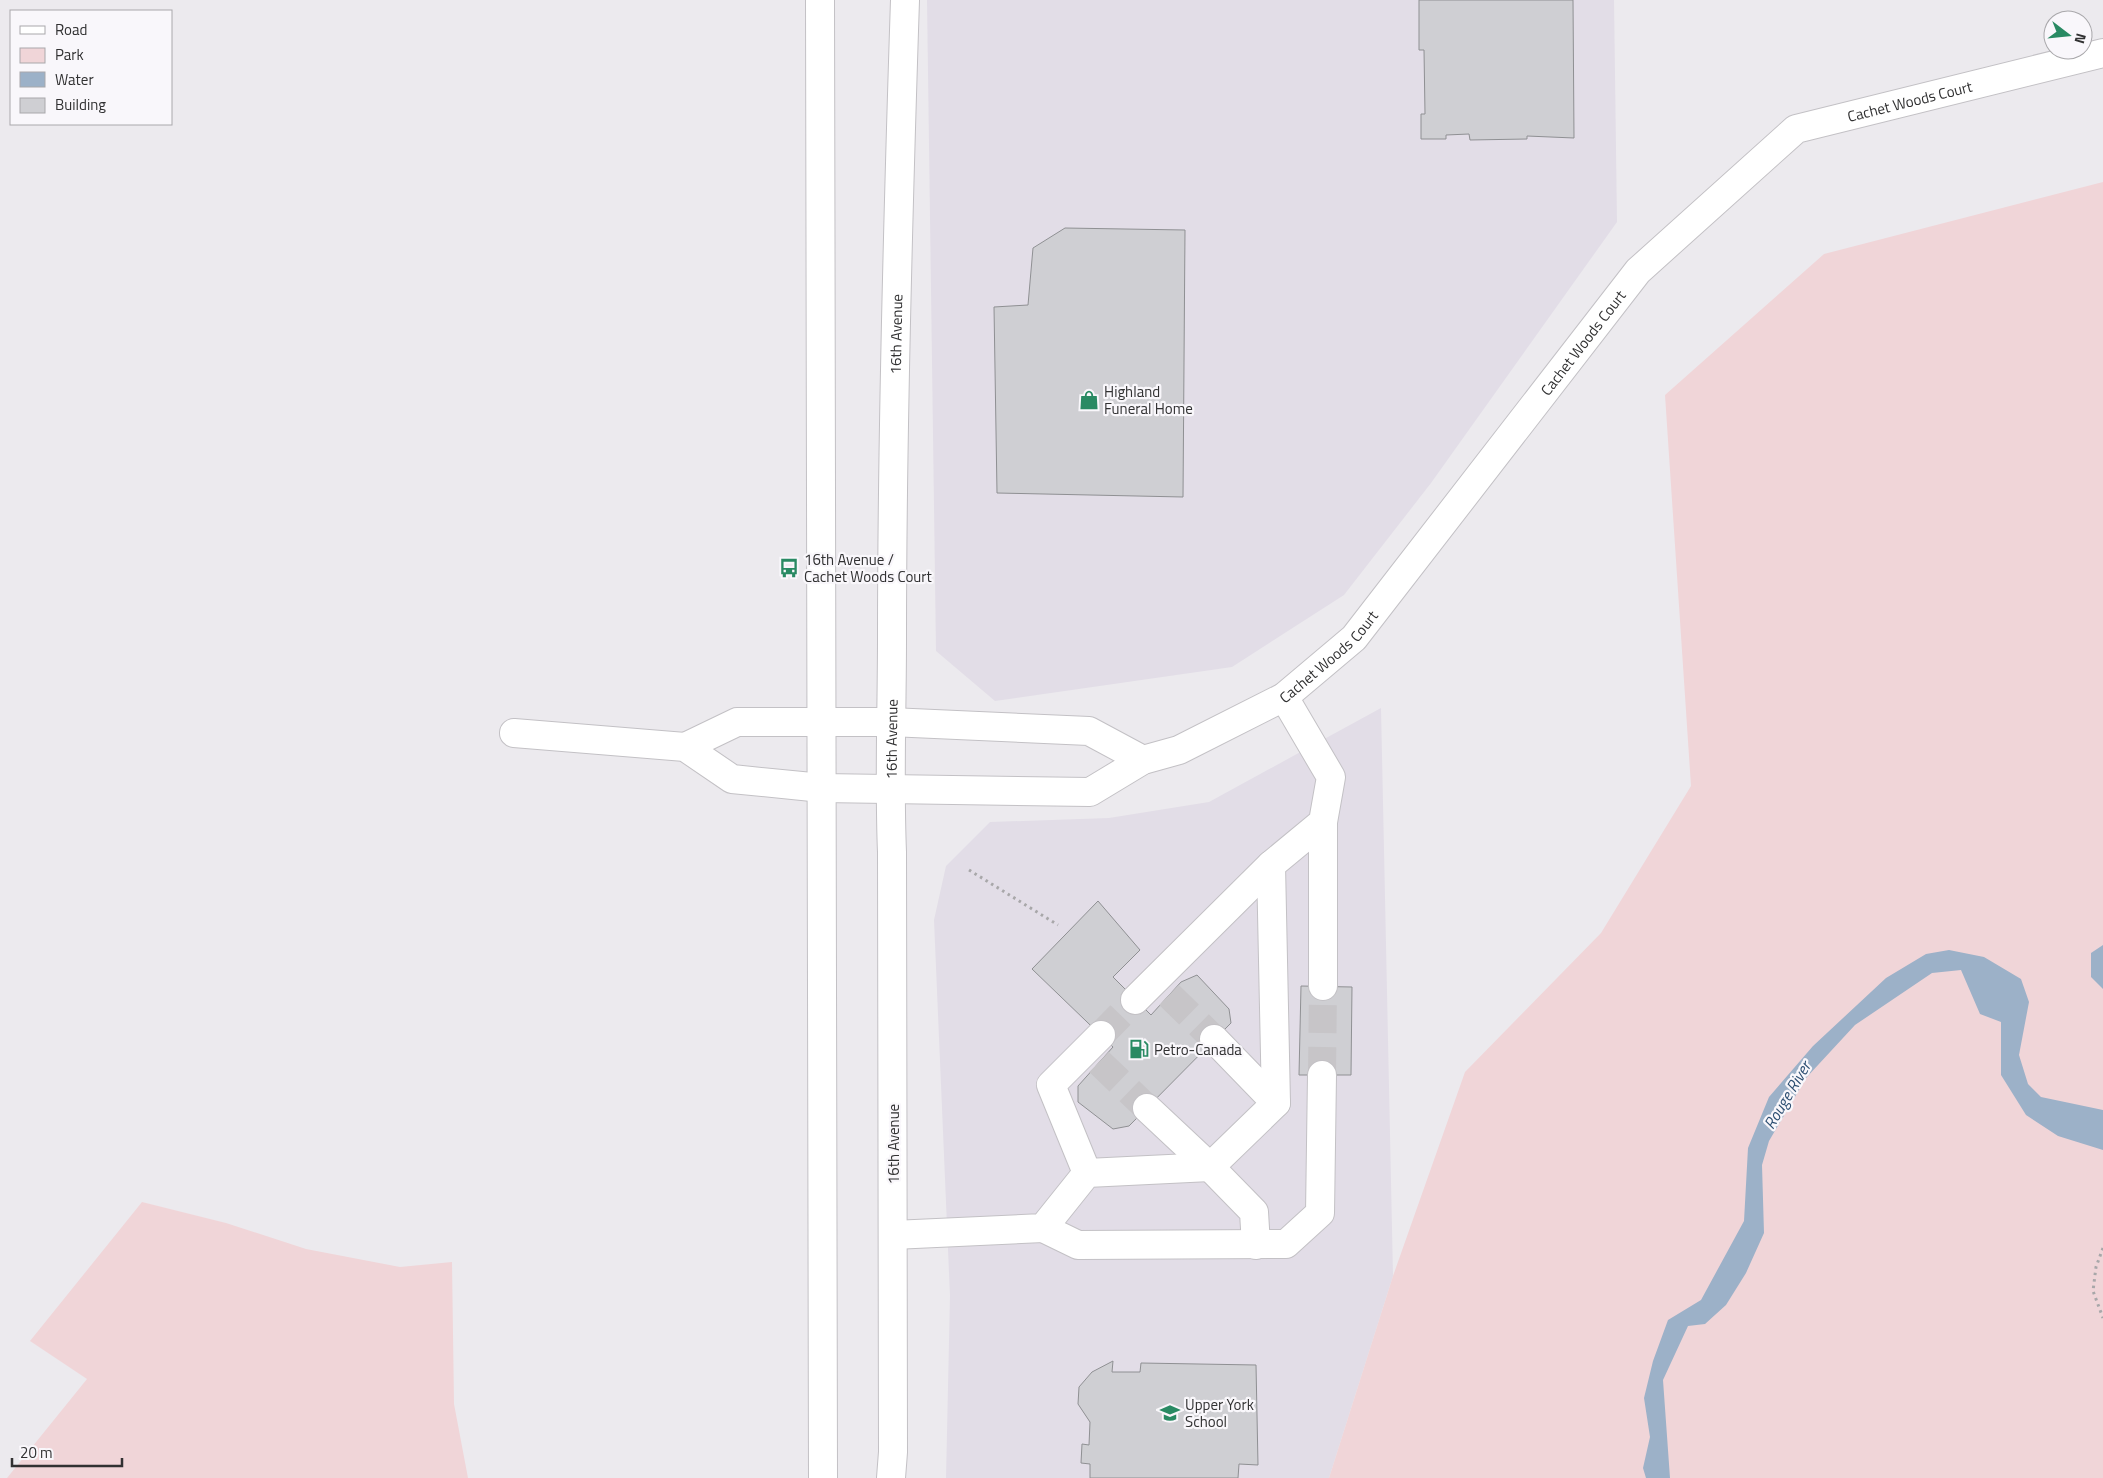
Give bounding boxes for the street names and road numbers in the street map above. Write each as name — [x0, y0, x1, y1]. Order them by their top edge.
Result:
street label: Cachet Woods Court — [1845, 74, 1975, 127]
street label: Cachet Woods Court — [1534, 284, 1631, 400]
street label: 16th Avenue — [883, 294, 908, 375]
street label: Cachet Woods Court — [1274, 605, 1383, 708]
street label: 16th Avenue — [879, 699, 903, 779]
street label: 16th Avenue — [882, 1104, 905, 1184]

